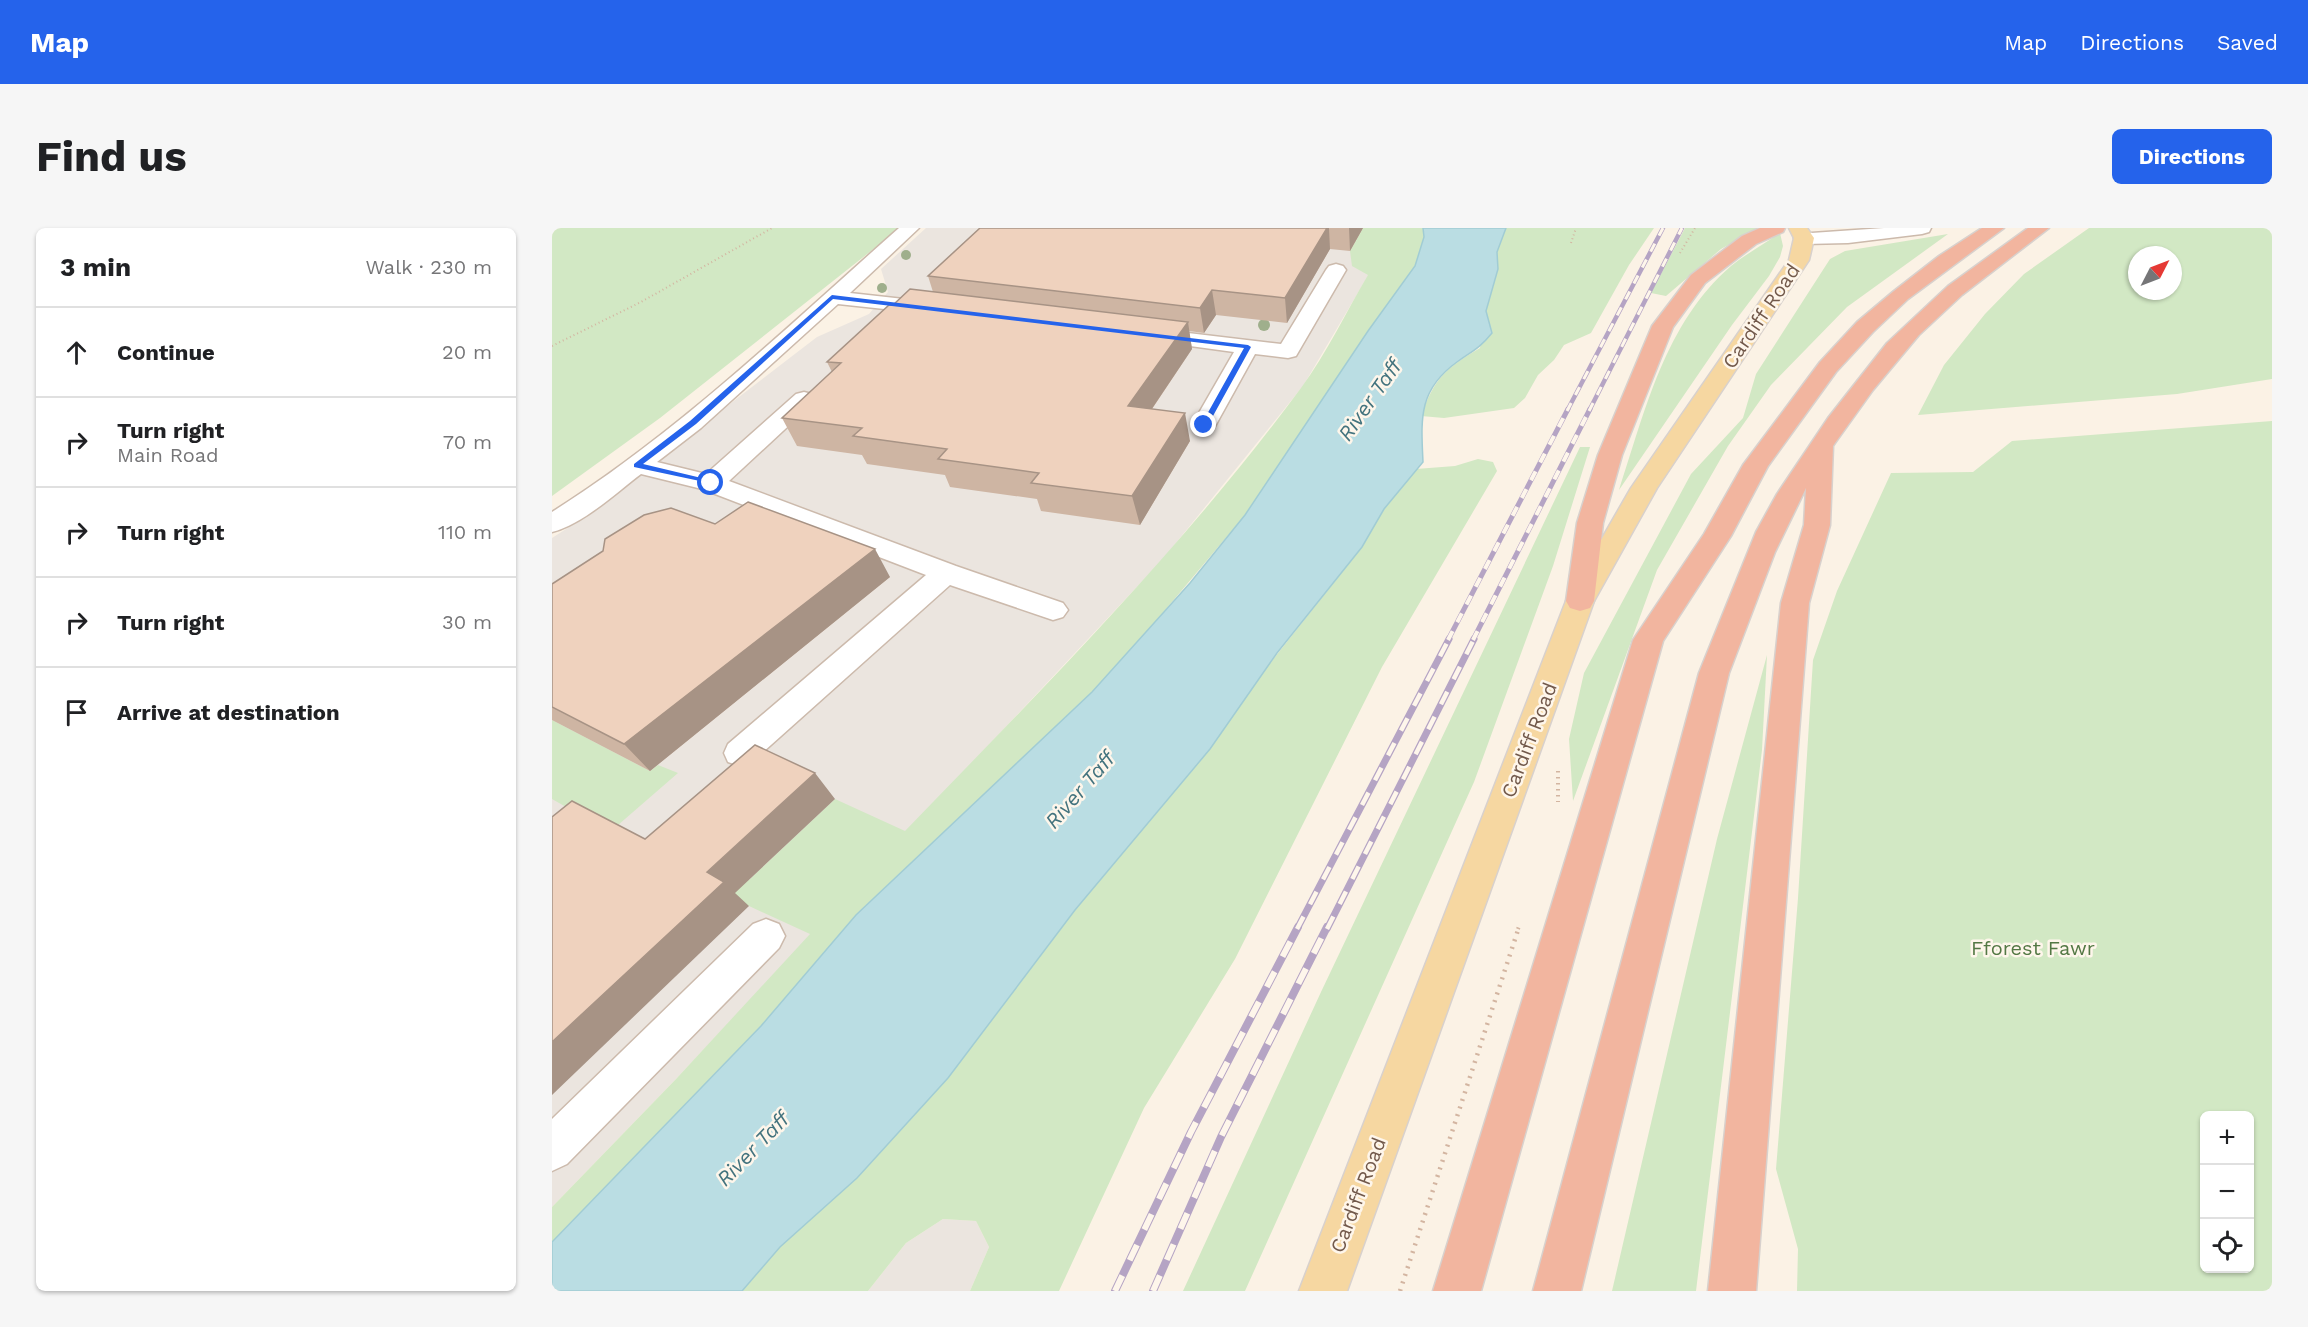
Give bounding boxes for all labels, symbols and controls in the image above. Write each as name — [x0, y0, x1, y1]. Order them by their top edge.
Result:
text: Map — [30, 26, 89, 59]
text: Map — [2004, 30, 2047, 55]
text: Directions — [2080, 30, 2184, 55]
text: Saved — [2217, 30, 2278, 55]
button: Directions — [2112, 129, 2272, 184]
text: Find us — [36, 132, 187, 181]
north arrow — [2128, 246, 2182, 300]
text: 3 min — [60, 252, 131, 282]
text: Walk · 230 m — [365, 255, 492, 279]
street label: Cardiff Road — [1717, 259, 1805, 373]
icon: ahead — [60, 336, 93, 369]
text: Continue — [117, 340, 215, 365]
text: 20 m — [442, 340, 492, 364]
water label: River Taff — [1332, 352, 1408, 445]
route end — [1190, 411, 1216, 437]
text: Turn right — [117, 418, 224, 443]
icon: right — [60, 426, 93, 459]
text: 70 m — [443, 430, 492, 454]
text: Main Road — [117, 443, 219, 467]
route start — [697, 469, 723, 495]
icon: right — [60, 516, 93, 549]
text: Turn right — [117, 520, 224, 545]
text: 110 m — [438, 520, 492, 544]
icon: right — [60, 606, 93, 639]
text: Turn right — [117, 610, 224, 635]
text: 30 m — [442, 610, 492, 634]
street label: Cardiff Road — [1496, 679, 1562, 801]
icon: arrive — [60, 696, 93, 729]
text: Arrive at destination — [117, 700, 340, 725]
water label: River Taff — [1039, 744, 1121, 833]
park label: Fforest Fawr — [1971, 936, 2095, 960]
water label: River Taff — [711, 1105, 796, 1191]
map controls — [2200, 1111, 2254, 1273]
button: + — [2200, 1111, 2254, 1165]
street label: Cardiff Road — [1325, 1134, 1391, 1256]
button: − — [2200, 1165, 2254, 1219]
button: locate — [2200, 1219, 2254, 1273]

